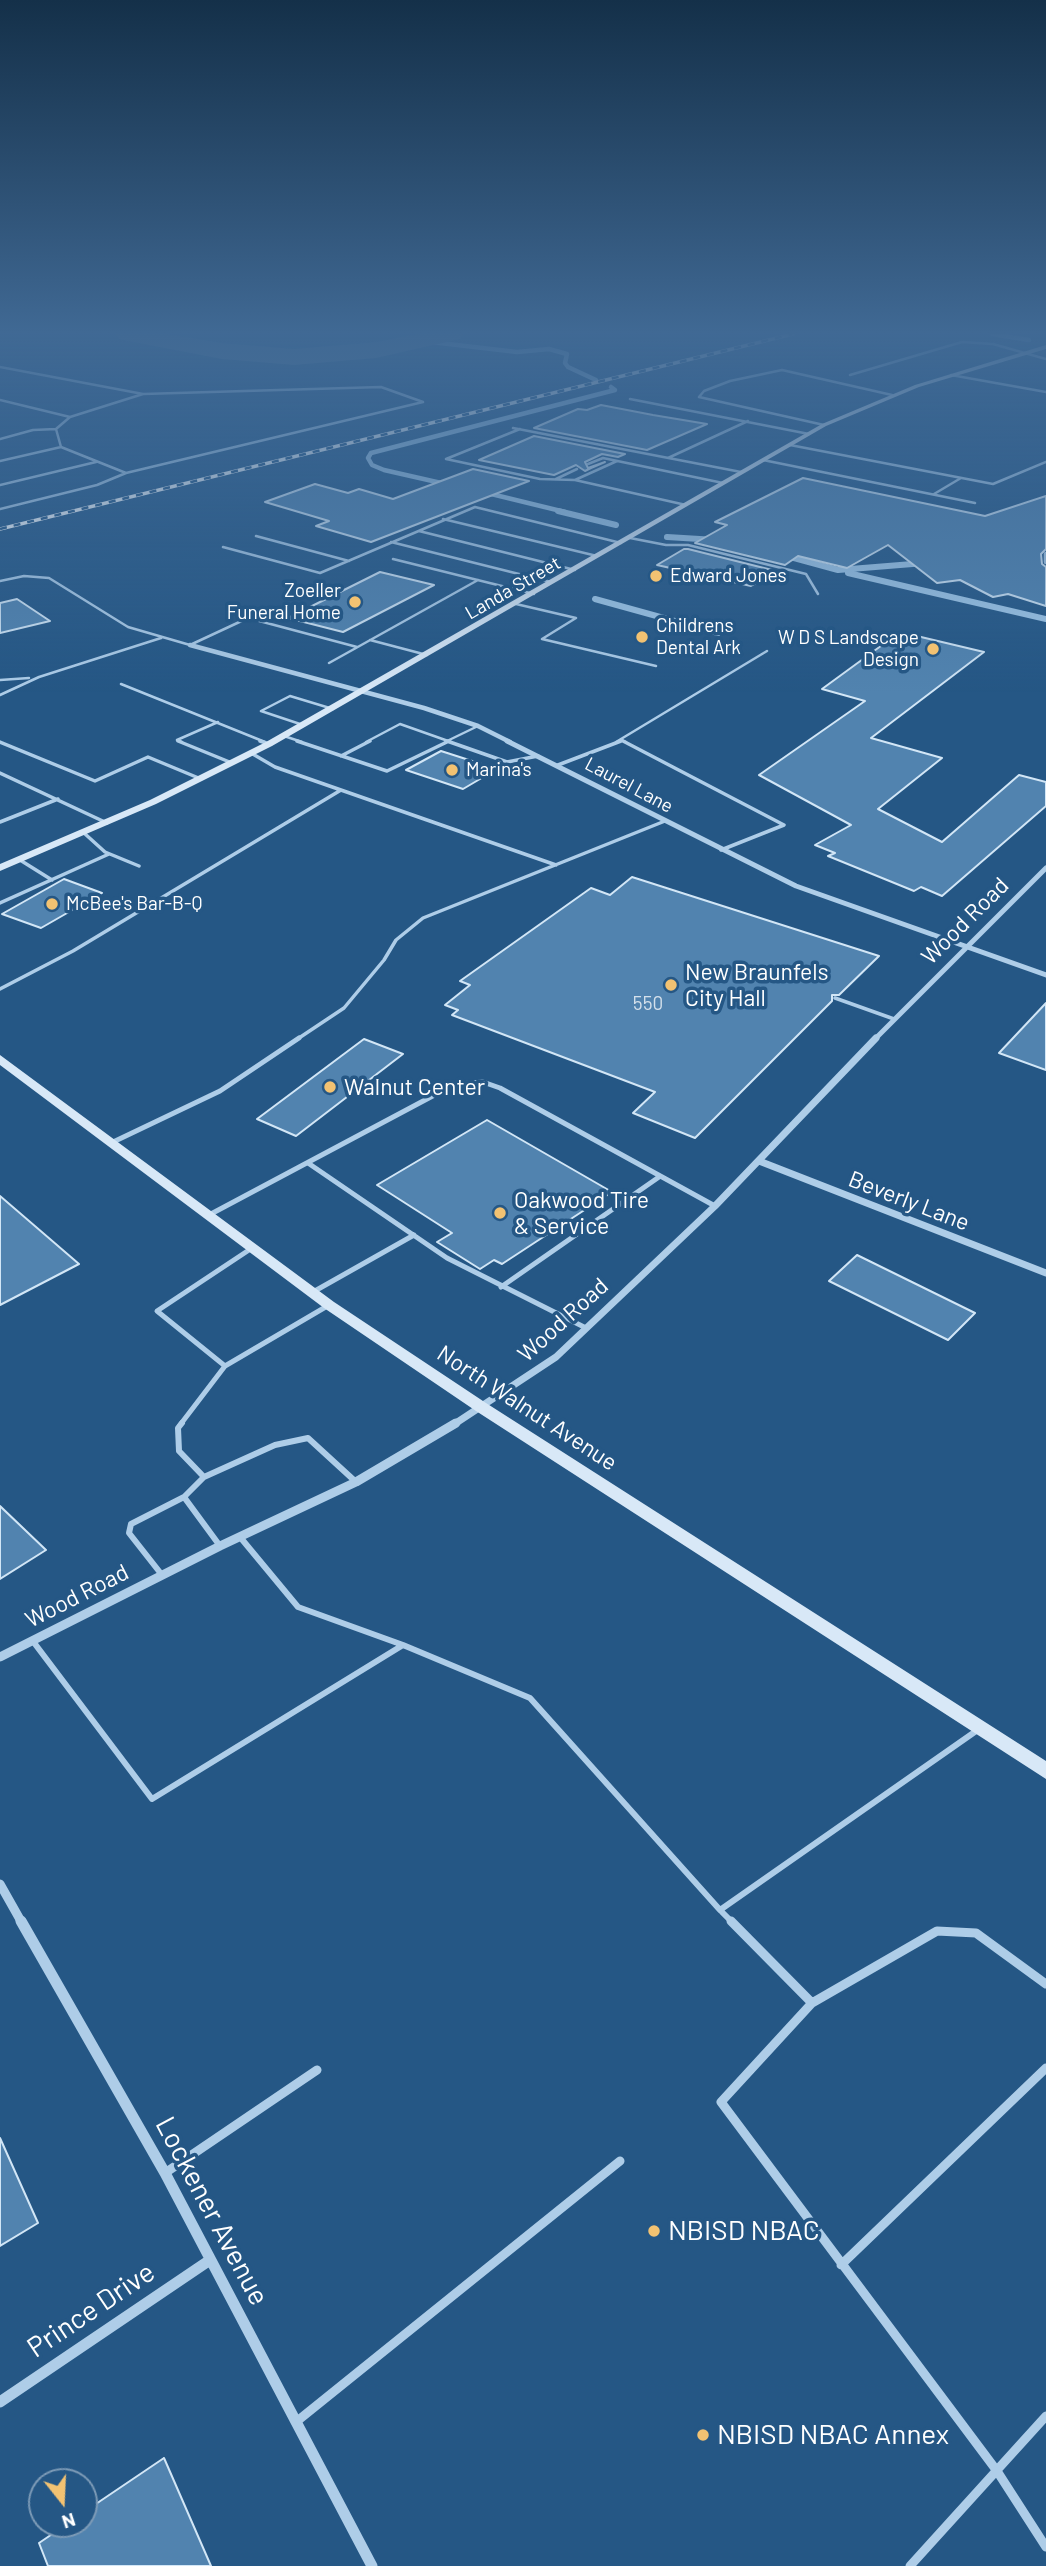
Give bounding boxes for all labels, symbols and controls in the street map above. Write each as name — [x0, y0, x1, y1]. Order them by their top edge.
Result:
street label: Landa Street — [461, 552, 565, 624]
place label: Edward Jones — [670, 565, 787, 587]
marker: Edward Jones — [648, 568, 664, 584]
place label: Zoeller Funeral Home — [227, 580, 341, 624]
marker: Zoeller Funeral Home — [347, 594, 363, 610]
place label: Childrens Dental Ark — [656, 615, 741, 659]
place label: W D S Landscape Design — [778, 627, 919, 671]
marker: Childrens Dental Ark — [634, 629, 650, 645]
marker: W D S Landscape Design — [925, 641, 941, 657]
street label: Laurel Lane — [581, 752, 677, 818]
place label: Marina's — [466, 759, 532, 781]
marker: Marina's — [444, 762, 460, 778]
street label: Wood Road — [916, 872, 1014, 970]
place label: McBee's Bar-B-Q — [66, 893, 202, 915]
marker: McBee's Bar-B-Q — [44, 896, 60, 912]
place label: New Braunfels City Hall — [685, 958, 829, 1012]
marker: New Braunfels City Hall — [663, 977, 679, 993]
house number: 550 — [633, 993, 663, 1015]
place label: Walnut Center — [344, 1073, 485, 1101]
marker: Walnut Center — [322, 1079, 338, 1095]
street label: Beverly Lane — [845, 1165, 973, 1237]
place label: Oakwood Tire & Service — [514, 1186, 649, 1240]
marker: Oakwood Tire & Service — [492, 1205, 508, 1221]
street label: Wood Road — [512, 1272, 614, 1368]
street label: North Walnut Avenue — [432, 1339, 622, 1477]
street label: Wood Road — [21, 1558, 133, 1634]
street label: Lockener Avenue — [148, 2111, 276, 2311]
place label: NBISD NBAC — [668, 2214, 820, 2248]
marker: NBISD NBAC — [646, 2223, 662, 2239]
street label: Prince Drive — [21, 2255, 161, 2365]
place label: NBISD NBAC Annex — [717, 2418, 949, 2452]
marker: NBISD NBAC Annex — [695, 2427, 711, 2443]
north arrow — [28, 2468, 98, 2538]
text: N — [59, 2509, 79, 2534]

